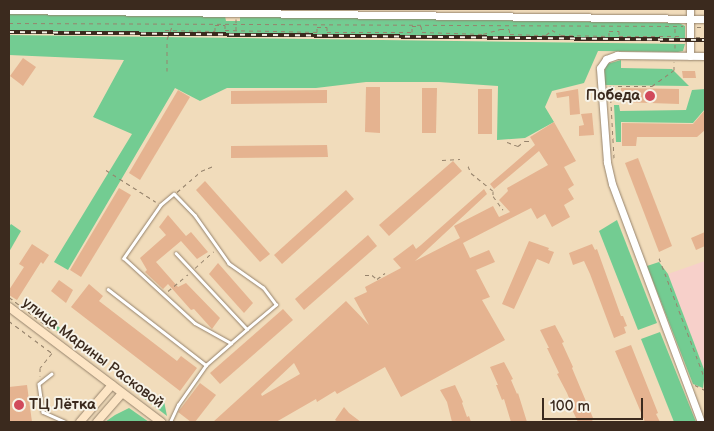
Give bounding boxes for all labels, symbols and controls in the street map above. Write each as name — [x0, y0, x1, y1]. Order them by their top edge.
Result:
place label: Победа — [586, 87, 640, 105]
marker: Победа — [644, 90, 656, 102]
street label: улица Марины Расковой — [19, 294, 167, 412]
scale bar — [544, 388, 645, 420]
place label: ТЦ Лётка — [29, 396, 96, 414]
text: 100 m — [550, 397, 590, 416]
marker: ТЦ Лётка — [13, 399, 25, 411]

